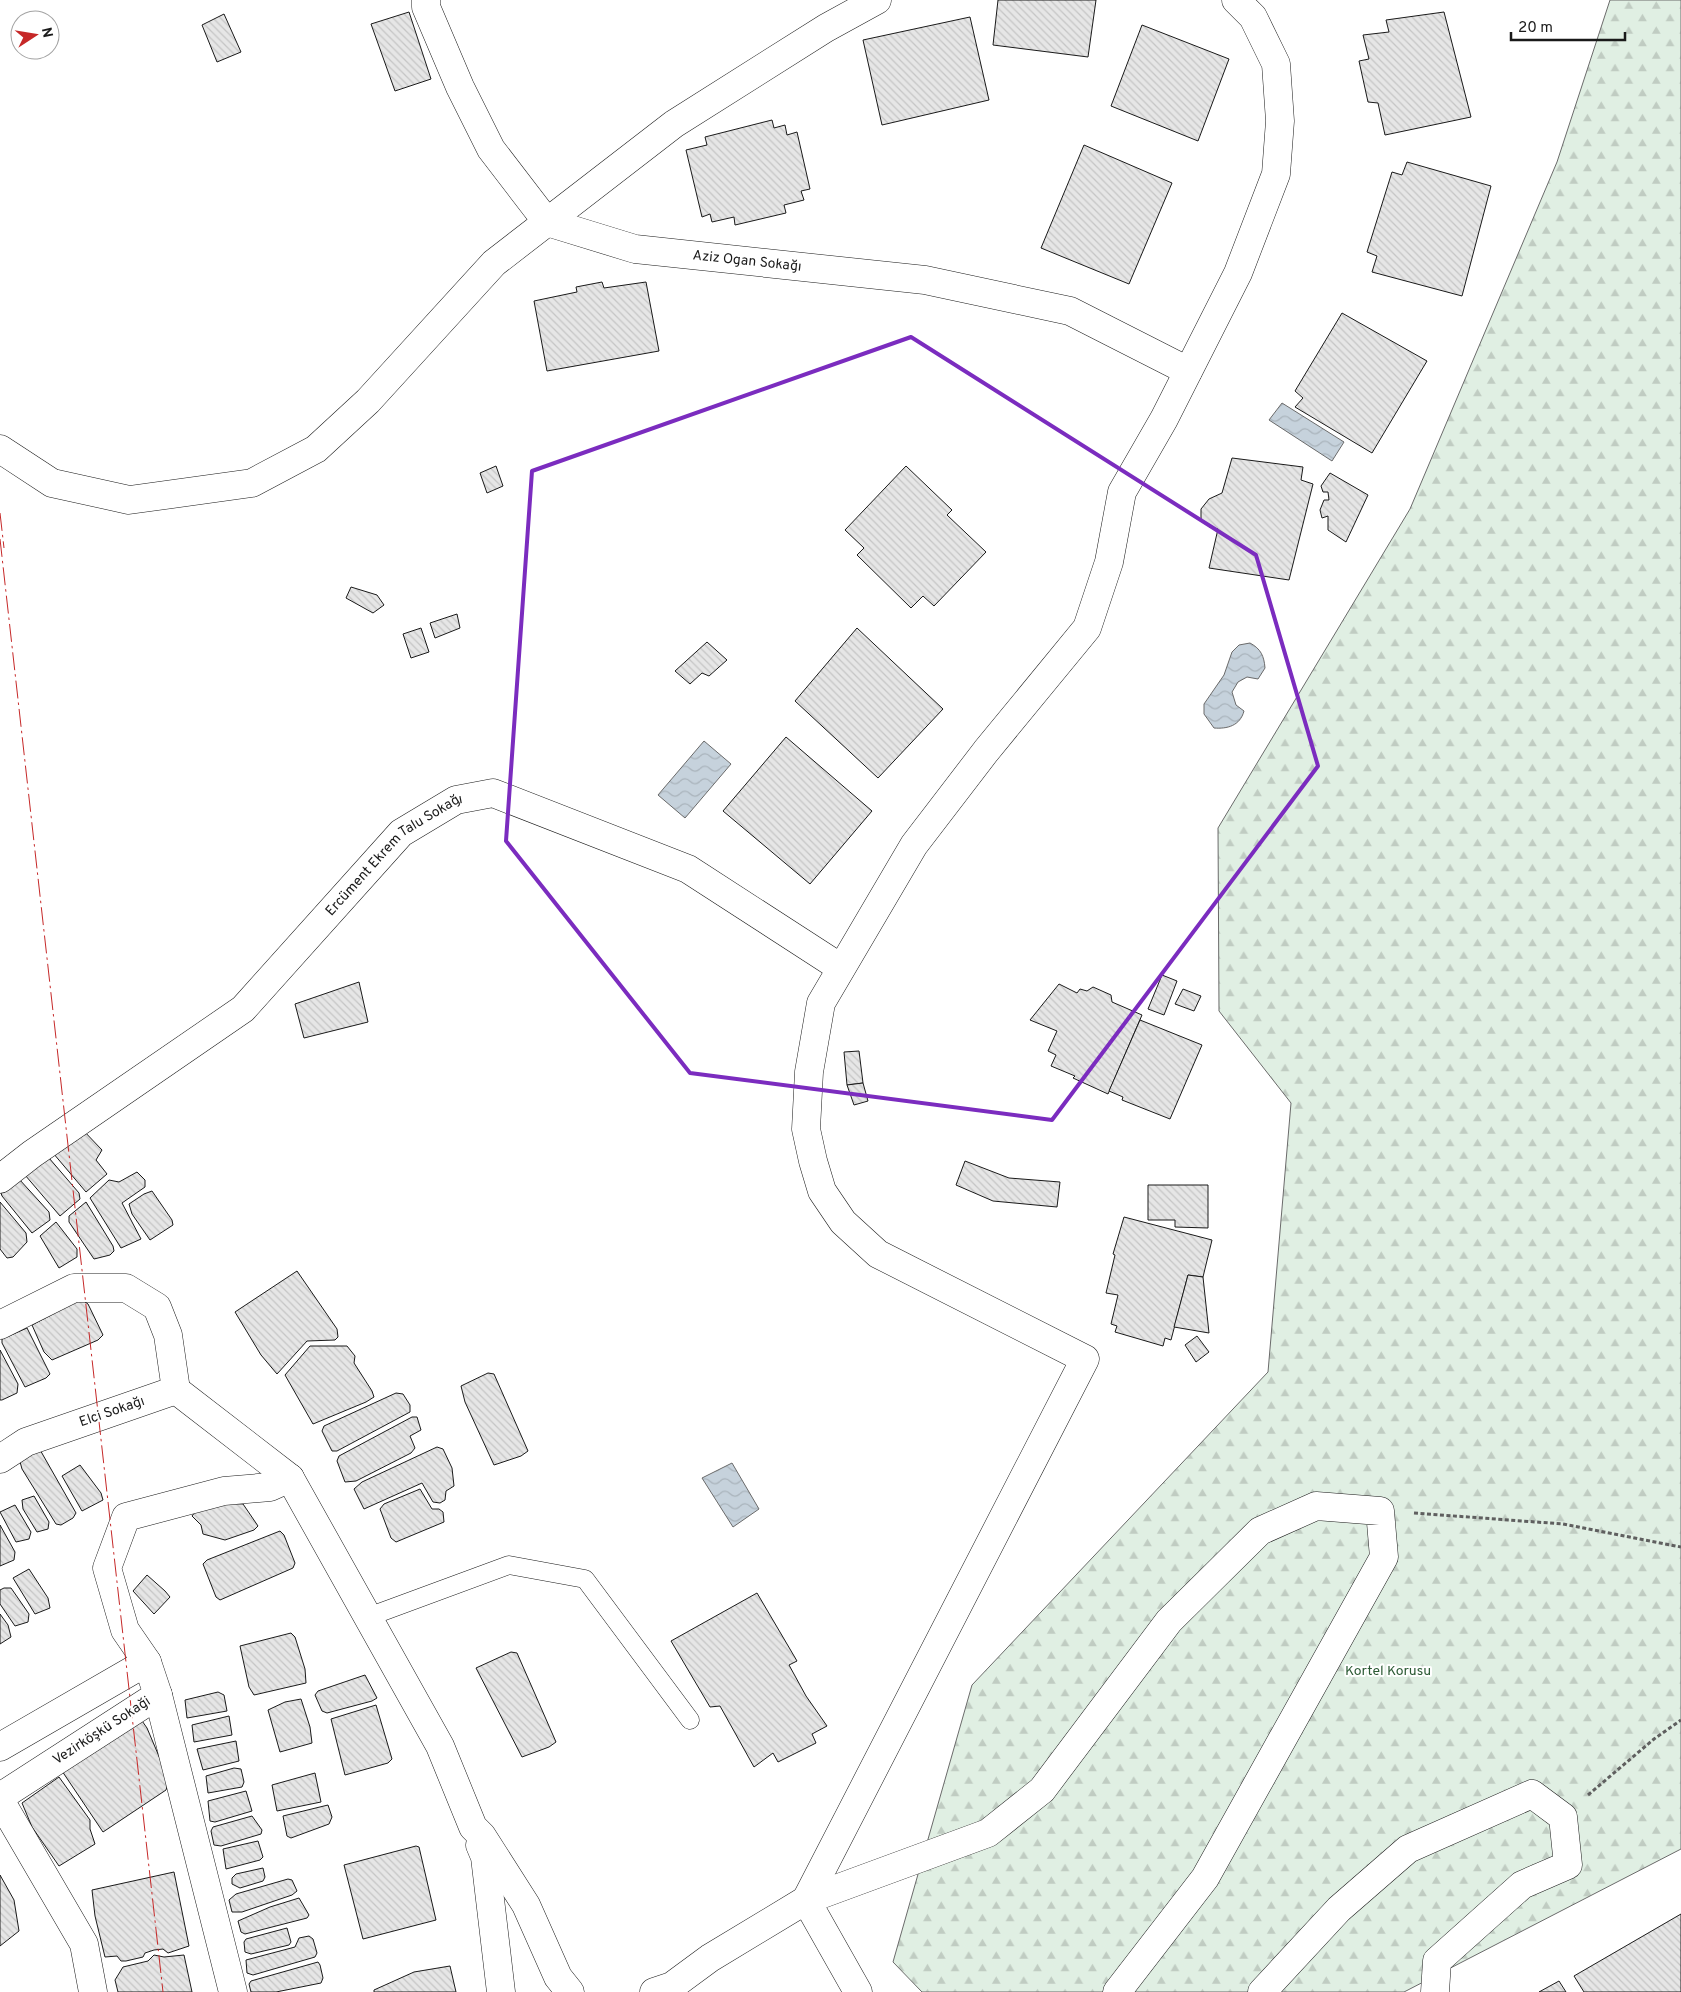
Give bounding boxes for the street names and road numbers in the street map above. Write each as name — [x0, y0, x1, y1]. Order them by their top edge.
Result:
street label: Aziz Ogan Sokağı — [692, 247, 802, 275]
street label: Ercüment Ekrem Talu Sokağı — [322, 790, 464, 920]
street label: Elci Sokağı — [77, 1393, 147, 1431]
street label: Vezirköşkü Sokaği — [50, 1693, 154, 1769]

